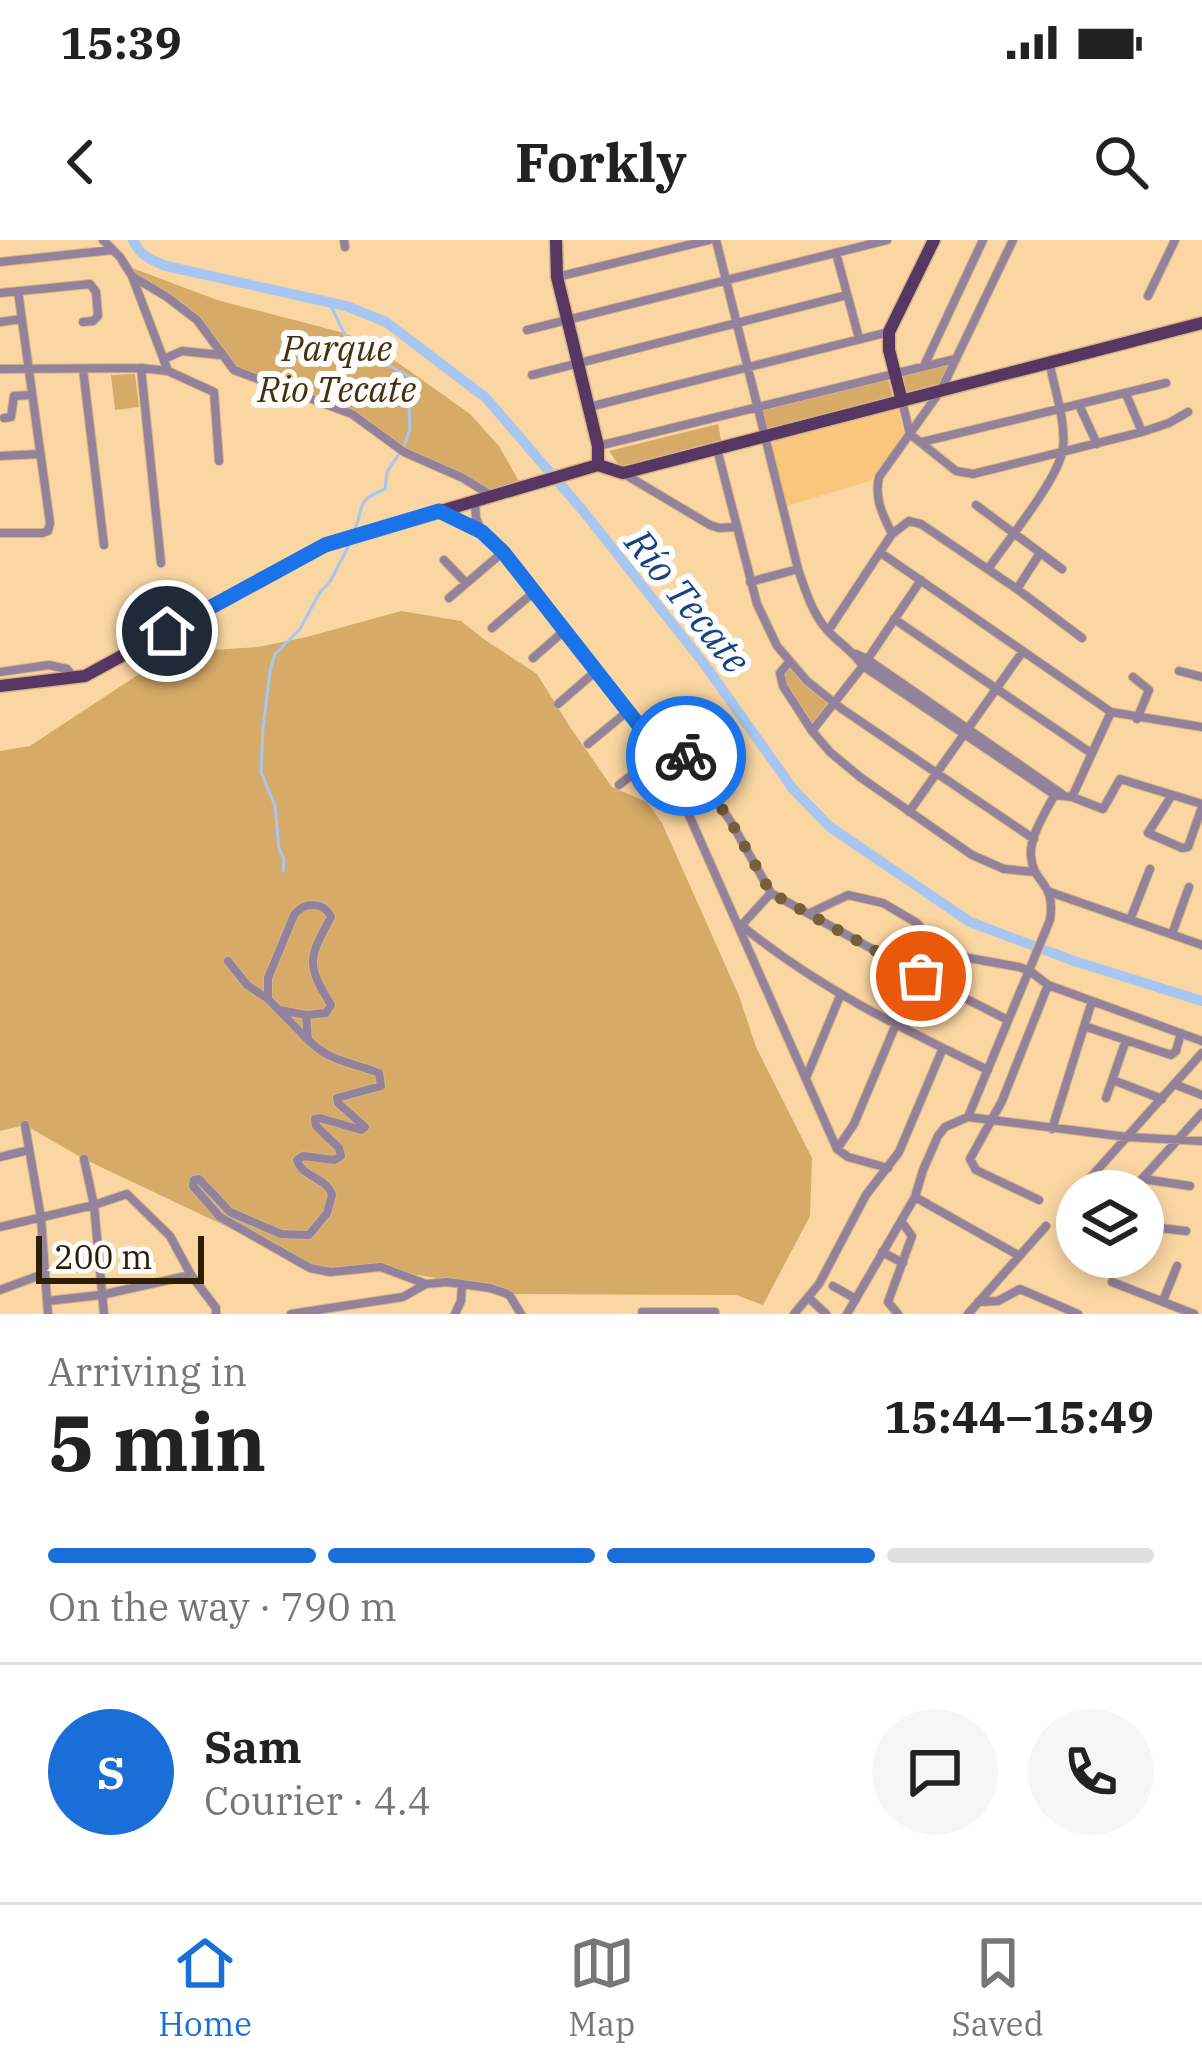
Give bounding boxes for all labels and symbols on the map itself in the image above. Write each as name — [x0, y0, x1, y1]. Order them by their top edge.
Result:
park label: Parque Rio Tecate — [257, 324, 416, 412]
water label: Río Tecate — [614, 517, 762, 683]
pin — [116, 580, 218, 682]
courier — [626, 696, 746, 816]
pin — [870, 925, 972, 1027]
scale bar — [36, 1230, 204, 1283]

